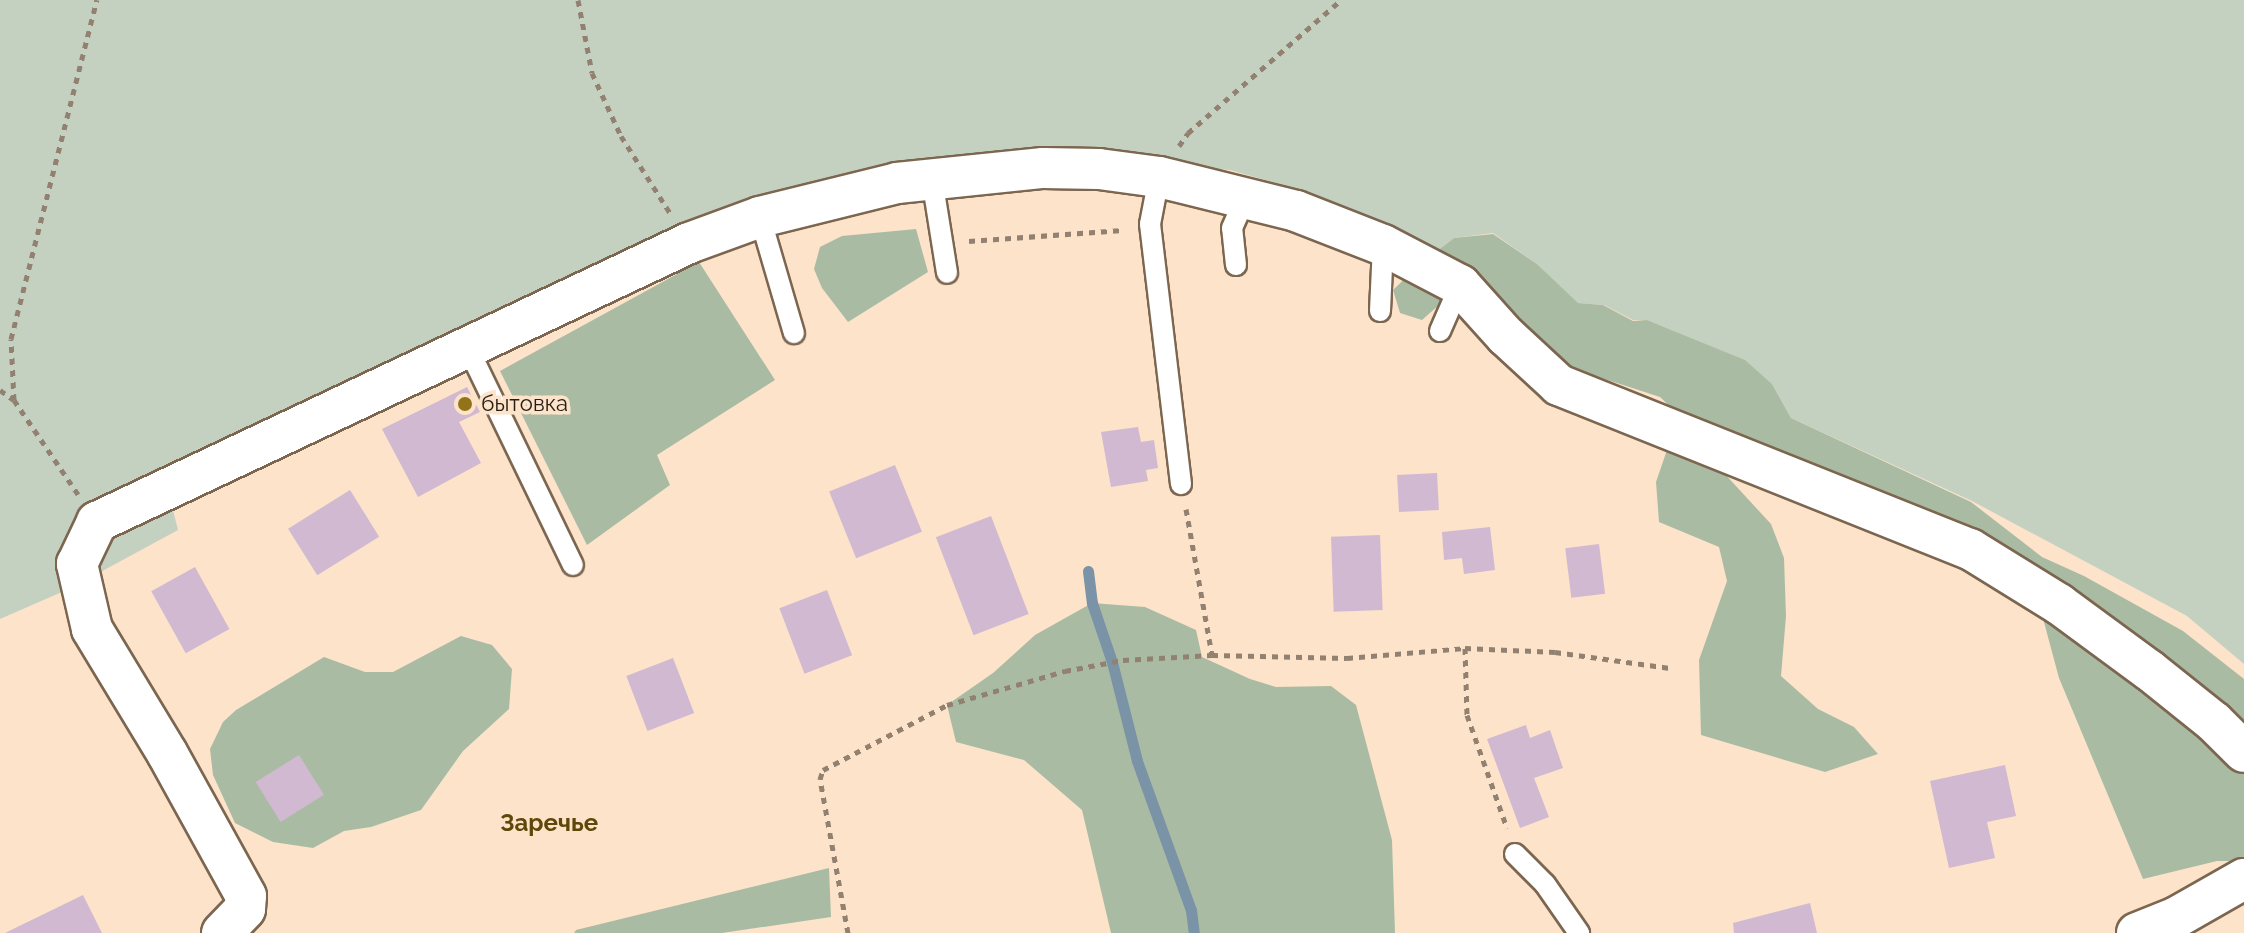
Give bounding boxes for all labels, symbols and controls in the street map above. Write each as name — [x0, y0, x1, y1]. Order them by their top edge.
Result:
place label: бытовка — [481, 391, 568, 417]
marker: бытовка — [456, 395, 474, 413]
district label: Заречье — [500, 809, 598, 837]

